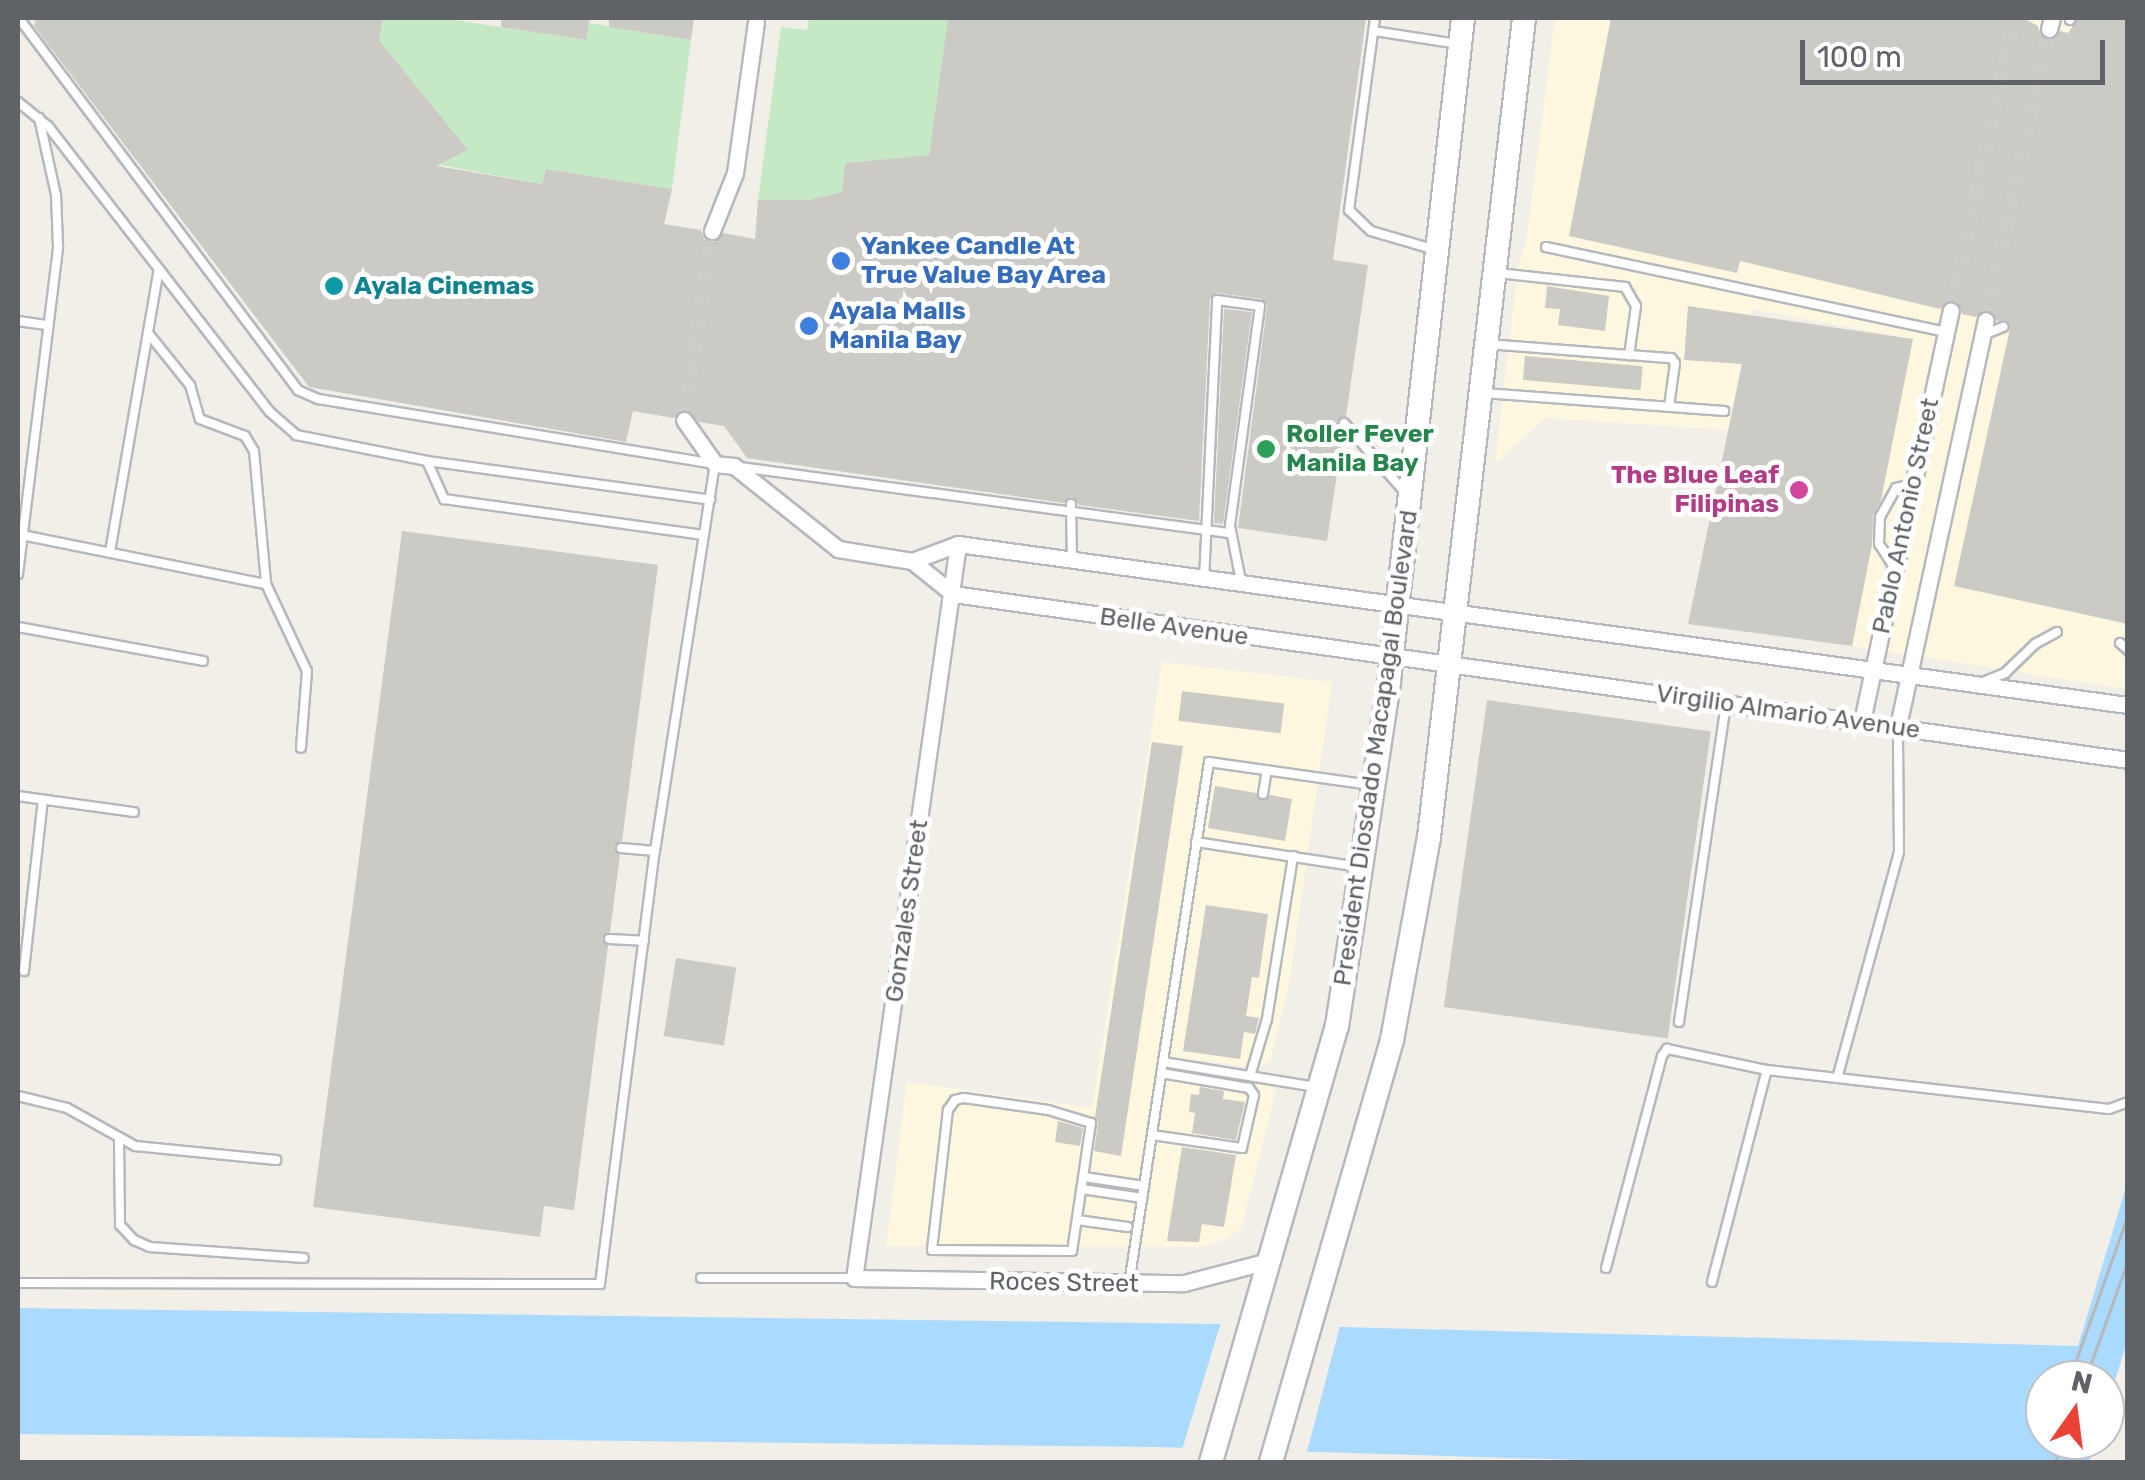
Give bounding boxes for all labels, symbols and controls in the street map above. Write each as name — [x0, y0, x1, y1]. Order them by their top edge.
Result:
scale bar — [1805, 20, 2110, 82]
text: 100 m — [1817, 39, 1902, 75]
place label: Yankee Candle At True Value Bay Area — [861, 232, 1108, 291]
marker: Yankee Candle At True Value Bay Area — [830, 250, 852, 272]
place label: Ayala Cinemas — [354, 271, 534, 301]
marker: Ayala Cinemas — [323, 275, 345, 297]
place label: Ayala Malls Manila Bay — [829, 297, 966, 356]
marker: Ayala Malls Manila Bay — [798, 315, 820, 337]
street label: Pablo Antonio Street — [1866, 395, 1946, 637]
place label: Roller Fever Manila Bay — [1286, 420, 1434, 479]
marker: Roller Fever Manila Bay — [1255, 438, 1277, 460]
place label: The Blue Leaf Filipinas — [1611, 461, 1779, 520]
marker: The Blue Leaf Filipinas — [1788, 479, 1810, 501]
street label: President Diosdado Macapagal Boulevard — [1328, 508, 1424, 988]
street label: Belle Avenue — [1097, 602, 1251, 652]
street label: Virgilio Almario Avenue — [1653, 679, 1923, 745]
street label: Gonzales Street — [879, 818, 935, 1004]
street label: Roces Street — [989, 1267, 1139, 1299]
north arrow — [2025, 1360, 2125, 1460]
text: N — [2068, 1364, 2096, 1401]

